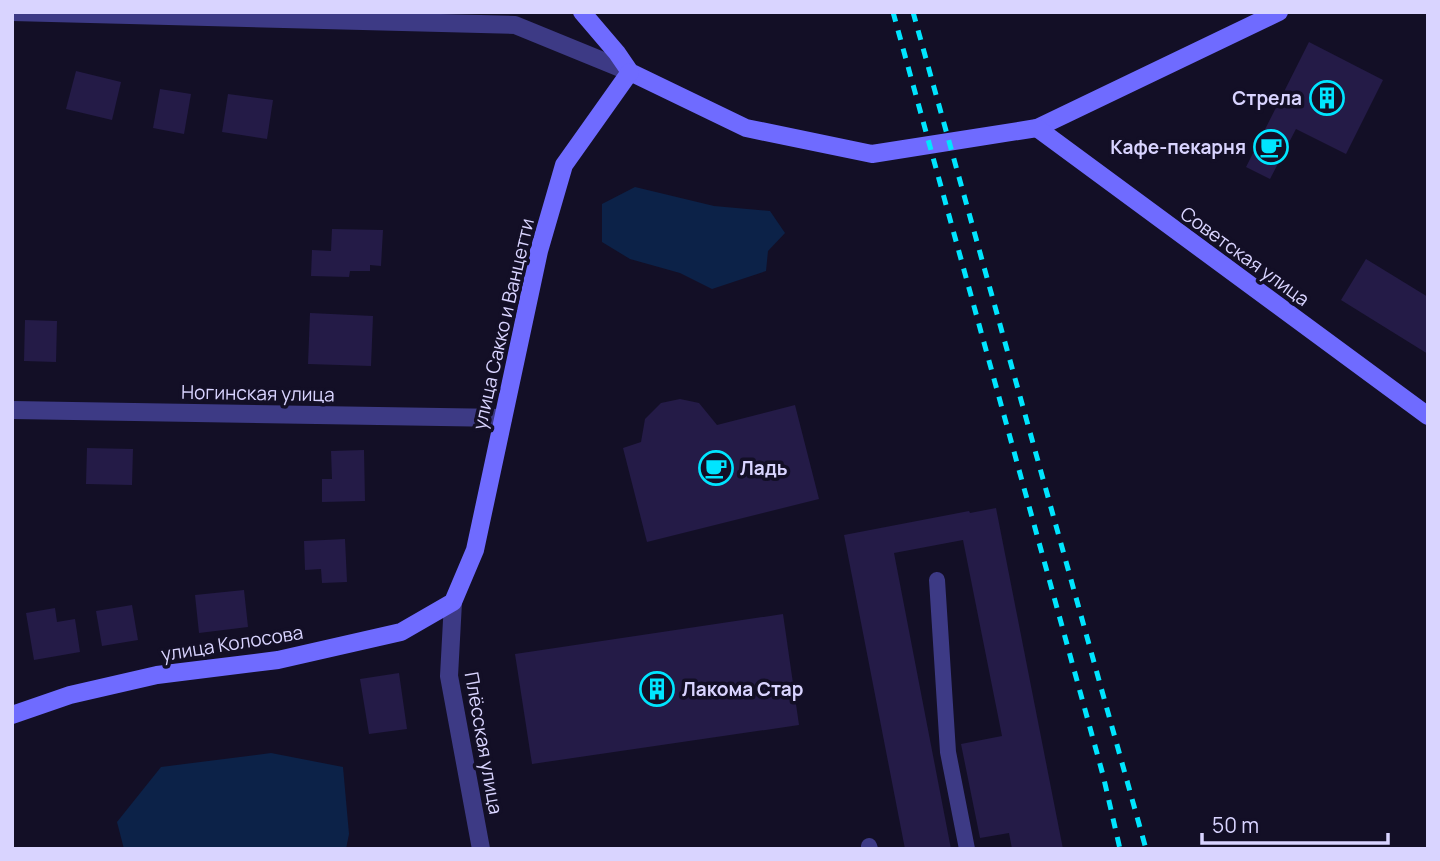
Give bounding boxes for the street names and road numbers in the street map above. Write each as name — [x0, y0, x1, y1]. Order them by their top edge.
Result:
street label: Советская улица — [1175, 200, 1315, 312]
street label: улица Сакко и Ванцетти — [466, 216, 540, 432]
street label: Ногинская улица — [181, 379, 335, 407]
street label: улица Колосова — [159, 619, 305, 667]
street label: Плёсская улица — [459, 670, 509, 816]

